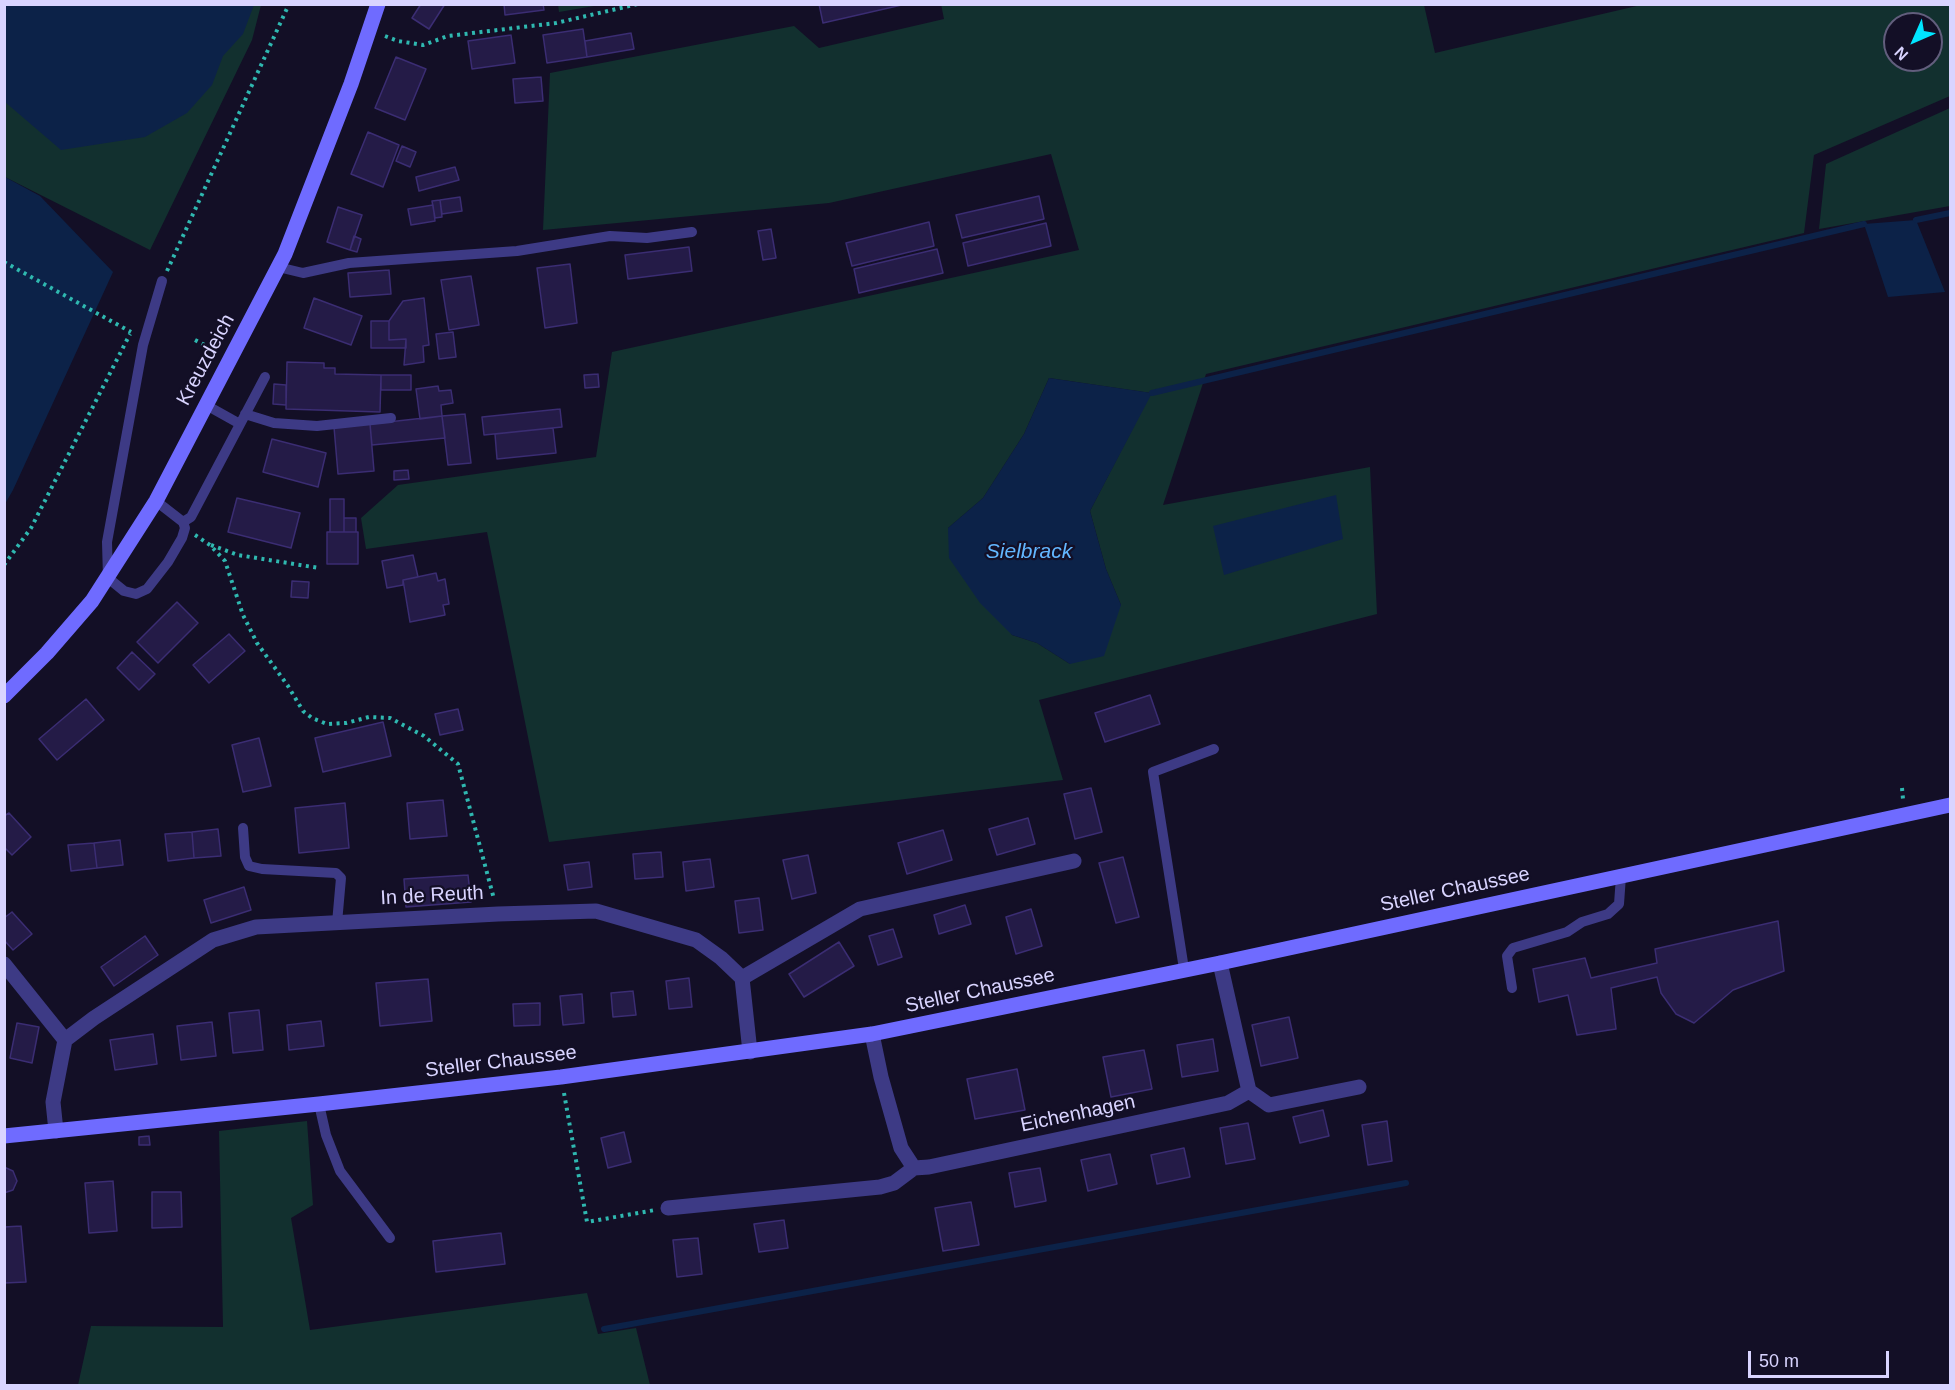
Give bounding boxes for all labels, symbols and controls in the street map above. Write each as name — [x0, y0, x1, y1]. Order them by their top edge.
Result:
north arrow — [1883, 12, 1943, 72]
text: N — [1891, 44, 1911, 64]
street label: Kreuzdeich — [172, 310, 240, 410]
water label: Sielbrack — [986, 539, 1072, 565]
street label: Steller Chaussee — [1378, 862, 1532, 918]
street label: In de Reuth — [380, 881, 484, 911]
street label: Steller Chaussee — [903, 963, 1057, 1019]
street label: Steller Chaussee — [424, 1041, 578, 1083]
street label: Eichenhagen — [1018, 1090, 1138, 1138]
scale bar — [1751, 1339, 1892, 1377]
text: 50 m — [1759, 1351, 1799, 1371]

